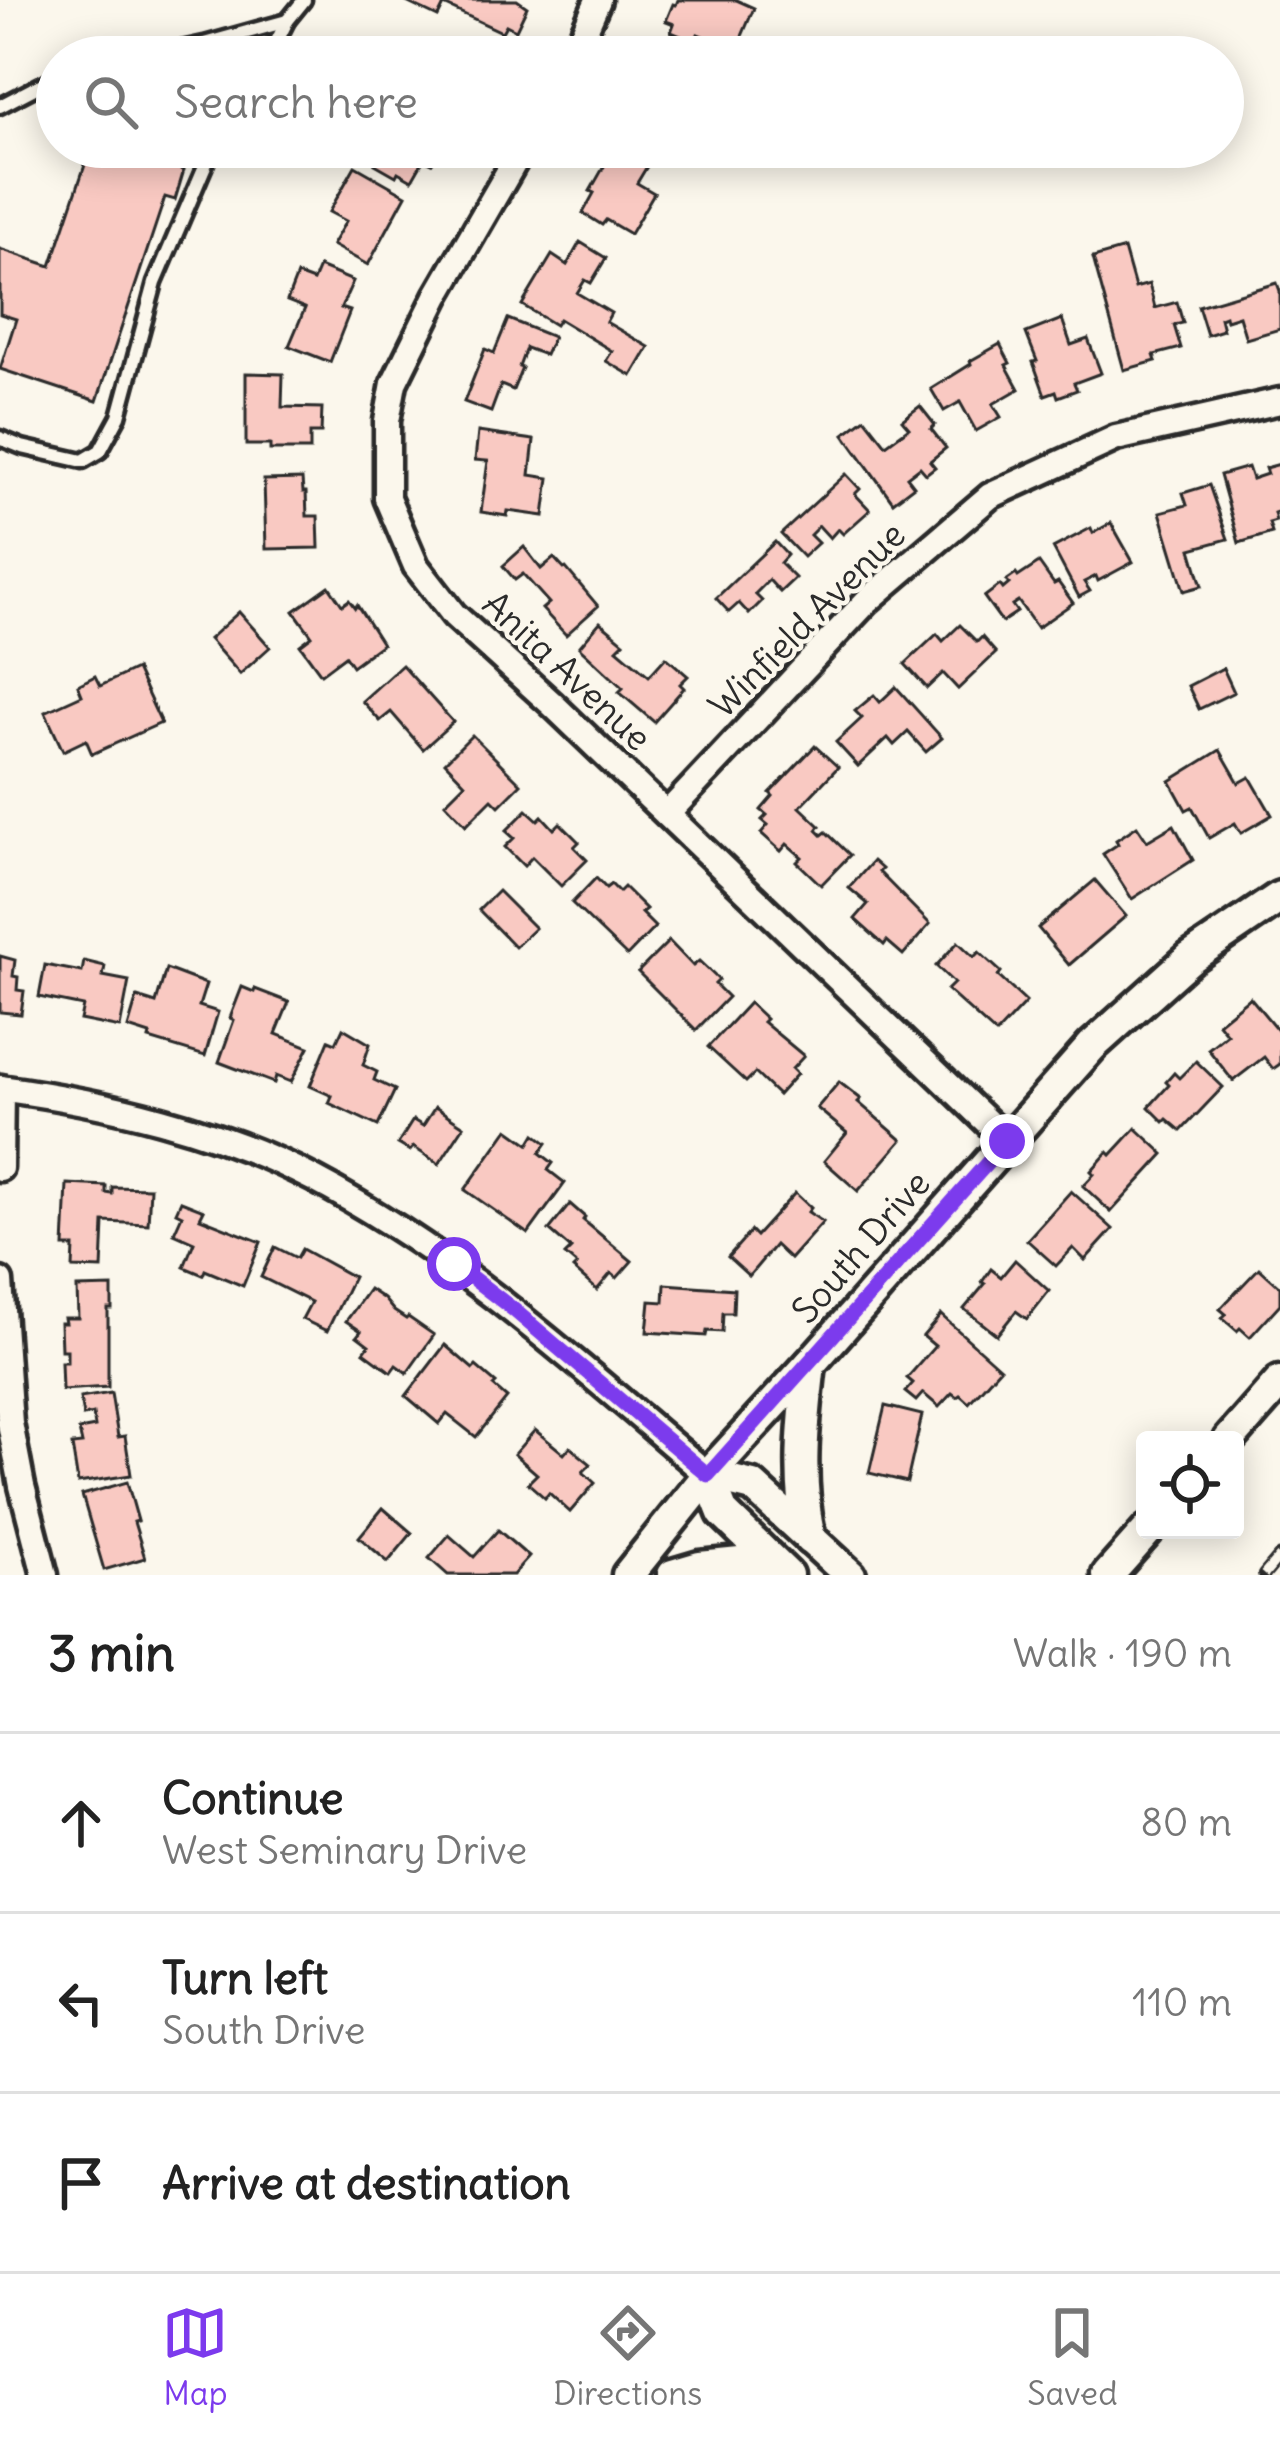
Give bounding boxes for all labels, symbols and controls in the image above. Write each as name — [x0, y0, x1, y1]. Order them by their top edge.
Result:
search box — [36, 36, 1244, 168]
icon: search — [78, 69, 144, 135]
text: Search here — [174, 74, 418, 130]
street label: Winfield Avenue — [699, 512, 915, 728]
street label: Anita Avenue — [473, 582, 661, 760]
route end — [980, 1114, 1034, 1168]
street label: South Drive — [782, 1161, 940, 1333]
route start — [427, 1237, 481, 1291]
map controls — [1136, 1431, 1244, 1539]
button: locate — [1136, 1431, 1244, 1539]
text: 3 min — [48, 1621, 175, 1685]
text: Walk · 190 m — [1013, 1629, 1232, 1678]
text: Continue — [162, 1770, 344, 1826]
icon: ahead — [48, 1790, 114, 1856]
text: 80 m — [1140, 1798, 1232, 1847]
text: West Seminary Drive — [162, 1826, 527, 1875]
text: Turn left — [162, 1950, 328, 2006]
icon: left — [48, 1970, 114, 2036]
text: 110 m — [1132, 1978, 1232, 2027]
text: South Drive — [162, 2006, 366, 2055]
icon: arrive — [48, 2150, 114, 2216]
text: Arrive at destination — [162, 2155, 571, 2211]
tab: Map — [162, 2300, 228, 2414]
tab: Directions — [553, 2300, 702, 2414]
tab: Saved — [1027, 2300, 1118, 2414]

